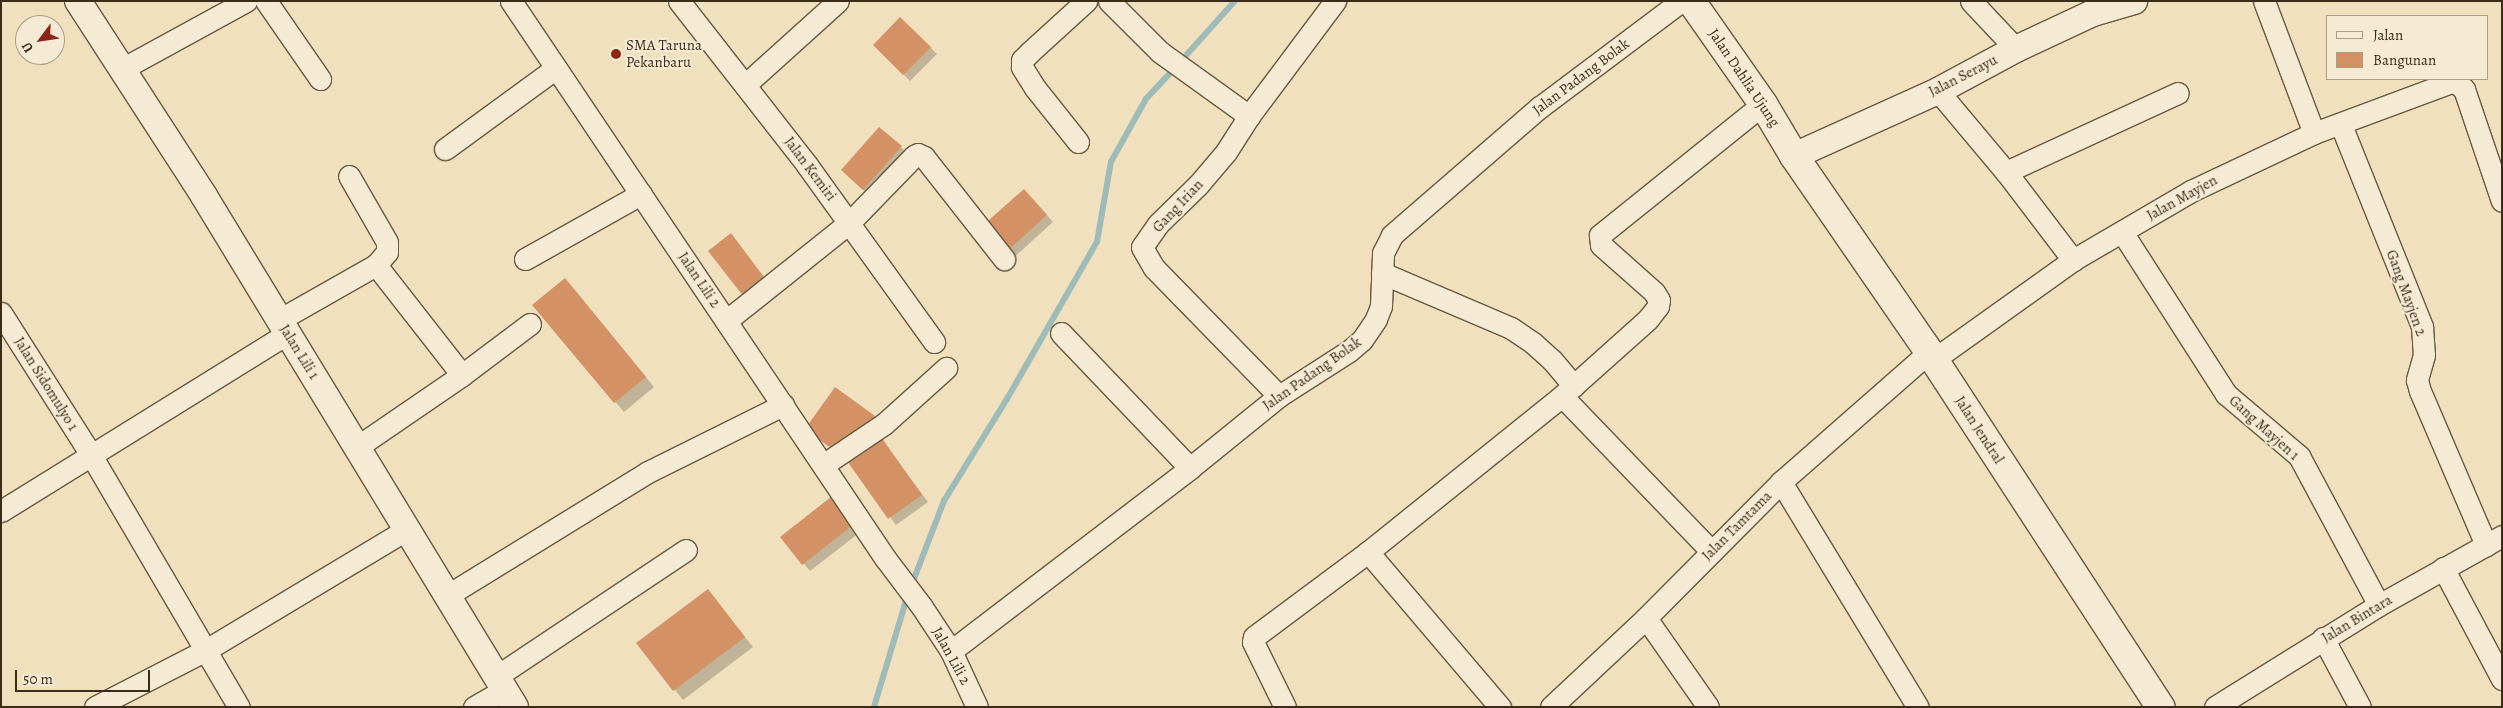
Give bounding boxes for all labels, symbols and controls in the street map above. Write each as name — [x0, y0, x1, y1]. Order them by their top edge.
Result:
north arrow — [15, 15, 65, 65]
legend — [2326, 15, 2488, 80]
text: Jalan — [2373, 25, 2403, 45]
street label: Jalan Dahlia Ujung — [1705, 26, 1783, 130]
street label: Jalan Padang Bolak — [1529, 35, 1633, 119]
place label: SMA Taruna Pekanbaru — [626, 36, 702, 71]
text: U — [17, 39, 38, 56]
marker: SMA Taruna Pekanbaru — [610, 48, 622, 60]
text: Bangunan — [2373, 50, 2436, 70]
street label: Jalan Serayu — [1926, 51, 2000, 101]
street label: Jalan Kemiri — [780, 133, 840, 205]
street label: Jalan Mayjen — [2144, 171, 2220, 225]
street label: Gang Irian — [1149, 176, 1207, 236]
street label: Gang Mayjen 2 — [2382, 248, 2430, 338]
street label: Jalan Lili 2 — [674, 249, 724, 311]
street label: Jalan Lili 1 — [275, 321, 323, 383]
street label: Jalan Padang Bolak — [1259, 333, 1365, 415]
street label: Jalan Sidomulyo 1 — [10, 334, 82, 434]
street label: Gang Mayjen 1 — [2225, 392, 2303, 464]
street label: Jalan Jendral — [1951, 393, 2007, 467]
street label: Jalan Tamtama — [1698, 487, 1776, 565]
street label: Jalan Bintara — [2318, 591, 2396, 647]
street label: Jalan Lili 2 — [928, 624, 974, 688]
scale bar — [18, 660, 152, 692]
text: 50 m — [23, 669, 53, 689]

